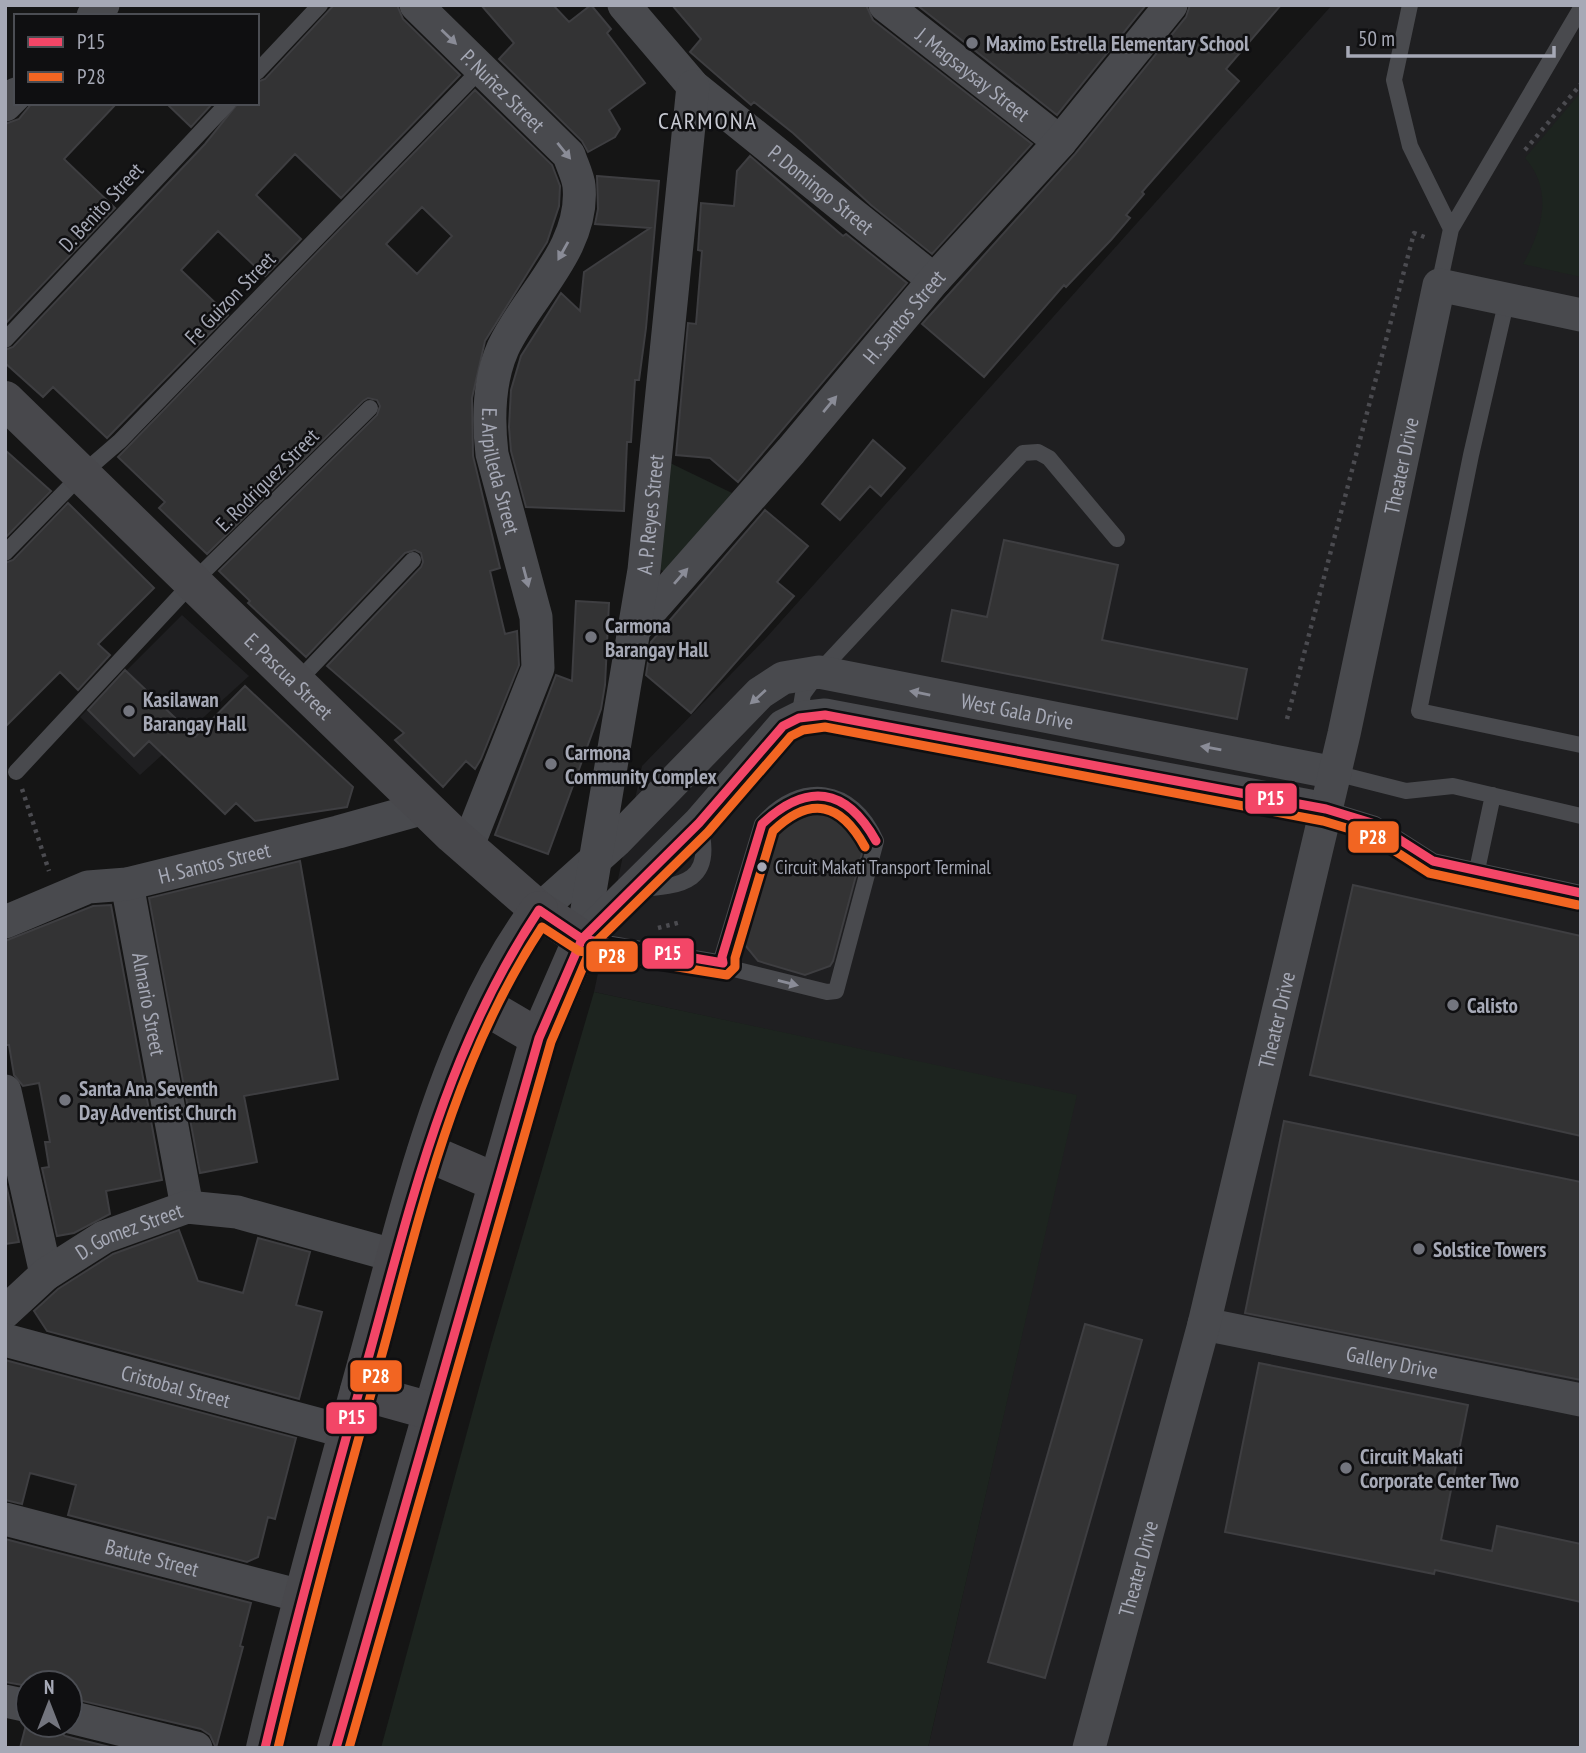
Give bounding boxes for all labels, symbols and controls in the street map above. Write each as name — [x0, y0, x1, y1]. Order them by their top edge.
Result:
legend — [14, 14, 259, 105]
scale bar — [1348, 14, 1554, 58]
street label: J. Magsaysay Street — [910, 21, 1036, 127]
text: 50 m — [1358, 25, 1395, 52]
text: P15 — [77, 28, 105, 55]
one-way arrow — [440, 28, 457, 44]
place label: Maximo Estrella Elementary School — [986, 30, 1250, 57]
marker: Maximo Estrella Elementary School — [964, 35, 980, 51]
street label: P. Nuñez Street — [455, 43, 551, 138]
text: P28 — [77, 63, 105, 90]
district label: CARMONA — [658, 105, 758, 136]
street label: P. Domingo Street — [763, 139, 880, 240]
one-way arrow — [556, 142, 571, 160]
street label: D. Benito Street — [53, 157, 149, 257]
one-way arrow — [557, 241, 569, 261]
street label: Fe Guizon Street — [179, 246, 281, 350]
street label: H. Santos Street — [856, 263, 951, 369]
one-way arrow — [822, 396, 837, 413]
street label: E. Arpilleda Street — [476, 407, 527, 537]
street label: Theater Drive — [1377, 415, 1424, 517]
street label: E. Rodriguez Street — [210, 422, 325, 537]
street label: A. P. Reyes Street — [630, 453, 669, 576]
one-way arrow — [521, 567, 532, 589]
one-way arrow — [673, 567, 689, 585]
place label: Carmona Barangay Hall — [605, 612, 709, 663]
street label: E. Pascua Street — [239, 627, 339, 725]
marker: Carmona Barangay Hall — [583, 629, 599, 645]
place label: Kasilawan Barangay Hall — [143, 686, 247, 737]
one-way arrow — [909, 687, 931, 698]
street label: West Gala Drive — [959, 687, 1076, 735]
one-way arrow — [749, 689, 767, 705]
marker: Kasilawan Barangay Hall — [121, 703, 137, 719]
place label: Carmona Community Complex — [565, 739, 718, 790]
one-way arrow — [1200, 742, 1222, 753]
marker: Carmona Community Complex — [543, 756, 559, 772]
line badge: P15 — [1244, 782, 1298, 815]
text: P15 — [1257, 786, 1285, 810]
line badge: P28 — [1347, 820, 1400, 854]
text: P28 — [1359, 825, 1387, 849]
street label: H. Santos Street — [155, 836, 273, 889]
place label: Circuit Makati Transport Terminal — [775, 855, 991, 879]
marker: Circuit Makati Transport Terminal — [755, 860, 769, 874]
line badge: P15 — [641, 937, 695, 970]
line badge: P28 — [585, 940, 639, 973]
text: P15 — [654, 941, 682, 965]
text: P28 — [598, 944, 626, 968]
street label: Almario Street — [126, 950, 172, 1058]
street label: Theater Drive — [1252, 969, 1301, 1071]
one-way arrow — [777, 978, 799, 989]
place label: Calisto — [1467, 992, 1518, 1019]
marker: Calisto — [1445, 997, 1461, 1013]
place label: Santa Ana Seventh Day Adventist Church — [79, 1075, 236, 1126]
marker: Santa Ana Seventh Day Adventist Church — [57, 1092, 73, 1108]
street label: D. Gomez Street — [70, 1196, 186, 1265]
place label: Solstice Towers — [1433, 1236, 1546, 1263]
marker: Solstice Towers — [1411, 1241, 1427, 1257]
street label: Gallery Drive — [1344, 1340, 1440, 1384]
street label: Cristobal Street — [118, 1358, 234, 1414]
line badge: P28 — [349, 1359, 403, 1393]
text: P28 — [362, 1364, 390, 1388]
line badge: P15 — [325, 1401, 378, 1435]
text: P15 — [338, 1405, 366, 1429]
place label: Circuit Makati Corporate Center Two — [1360, 1443, 1519, 1494]
marker: Circuit Makati Corporate Center Two — [1338, 1460, 1354, 1476]
street label: Theater Drive — [1112, 1517, 1164, 1620]
street label: Batute Street — [102, 1532, 202, 1582]
north arrow — [14, 1669, 84, 1739]
text: N — [44, 1675, 54, 1699]

